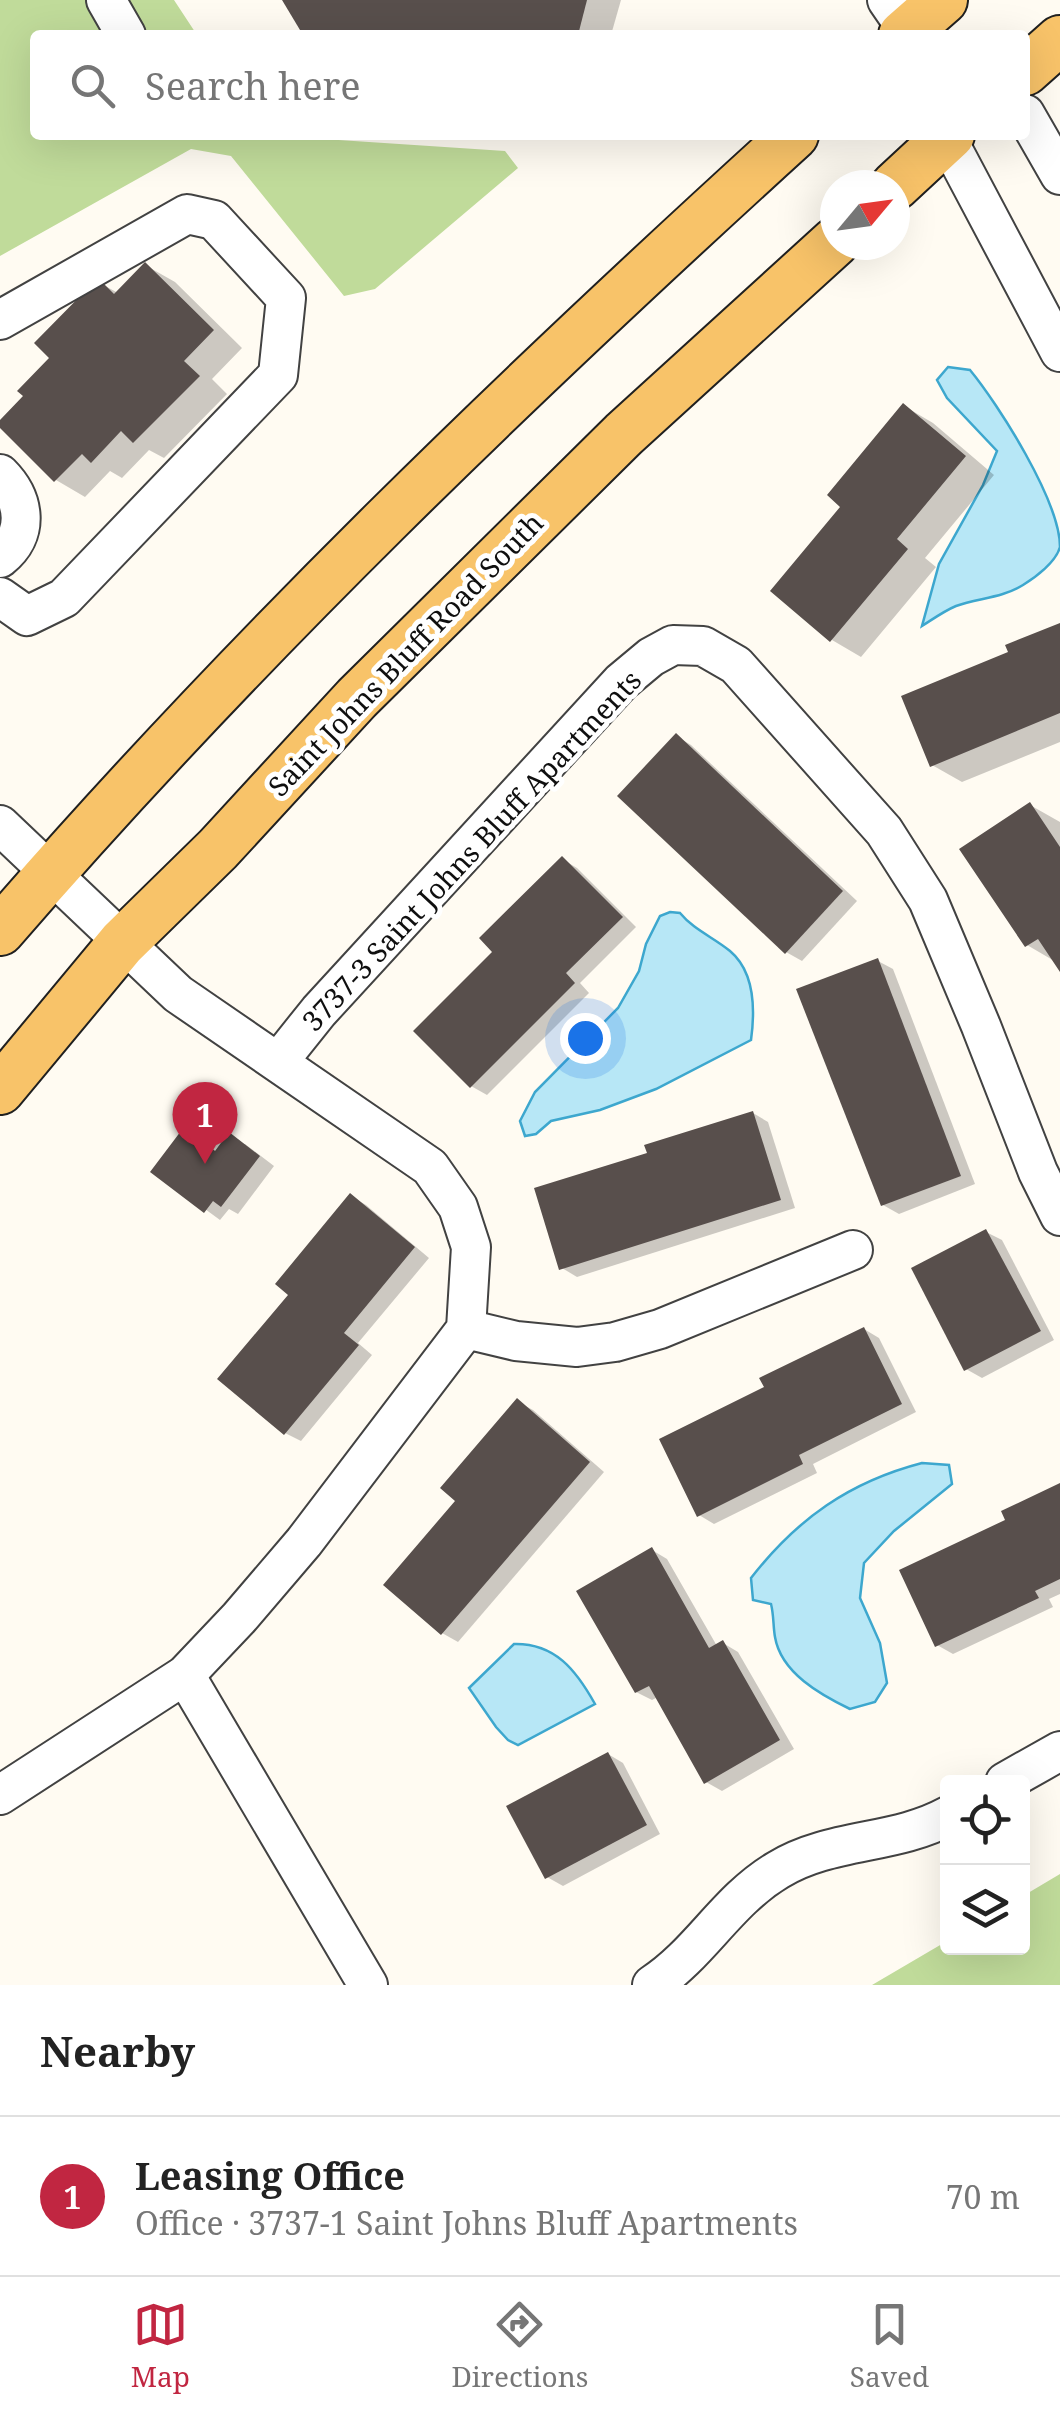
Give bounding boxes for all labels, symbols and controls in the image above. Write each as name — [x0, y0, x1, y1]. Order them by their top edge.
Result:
search box — [30, 30, 1030, 140]
icon: search — [65, 58, 120, 113]
text: Search here — [145, 59, 361, 111]
north arrow — [820, 170, 910, 260]
street label: Saint Johns Bluff Road South — [259, 504, 551, 804]
street label: 3737-3 Saint Johns Bluff Apartments — [293, 661, 649, 1039]
your location — [560, 1013, 611, 1064]
pin: 1 — [172, 1082, 238, 1164]
map controls — [940, 1775, 1030, 1955]
button: locate — [940, 1775, 1030, 1865]
button: layers — [940, 1865, 1030, 1955]
text: Nearby — [40, 2022, 195, 2079]
text: Leasing Office — [135, 2149, 405, 2201]
text: 1 — [63, 2175, 82, 2218]
text: 70 m — [946, 2175, 1020, 2218]
text: Office · 3737-1 Saint Johns Bluff Apartments — [135, 2201, 798, 2244]
tab: Map — [131, 2297, 190, 2395]
tab: Directions — [451, 2297, 588, 2395]
tab: Saved — [850, 2297, 929, 2395]

